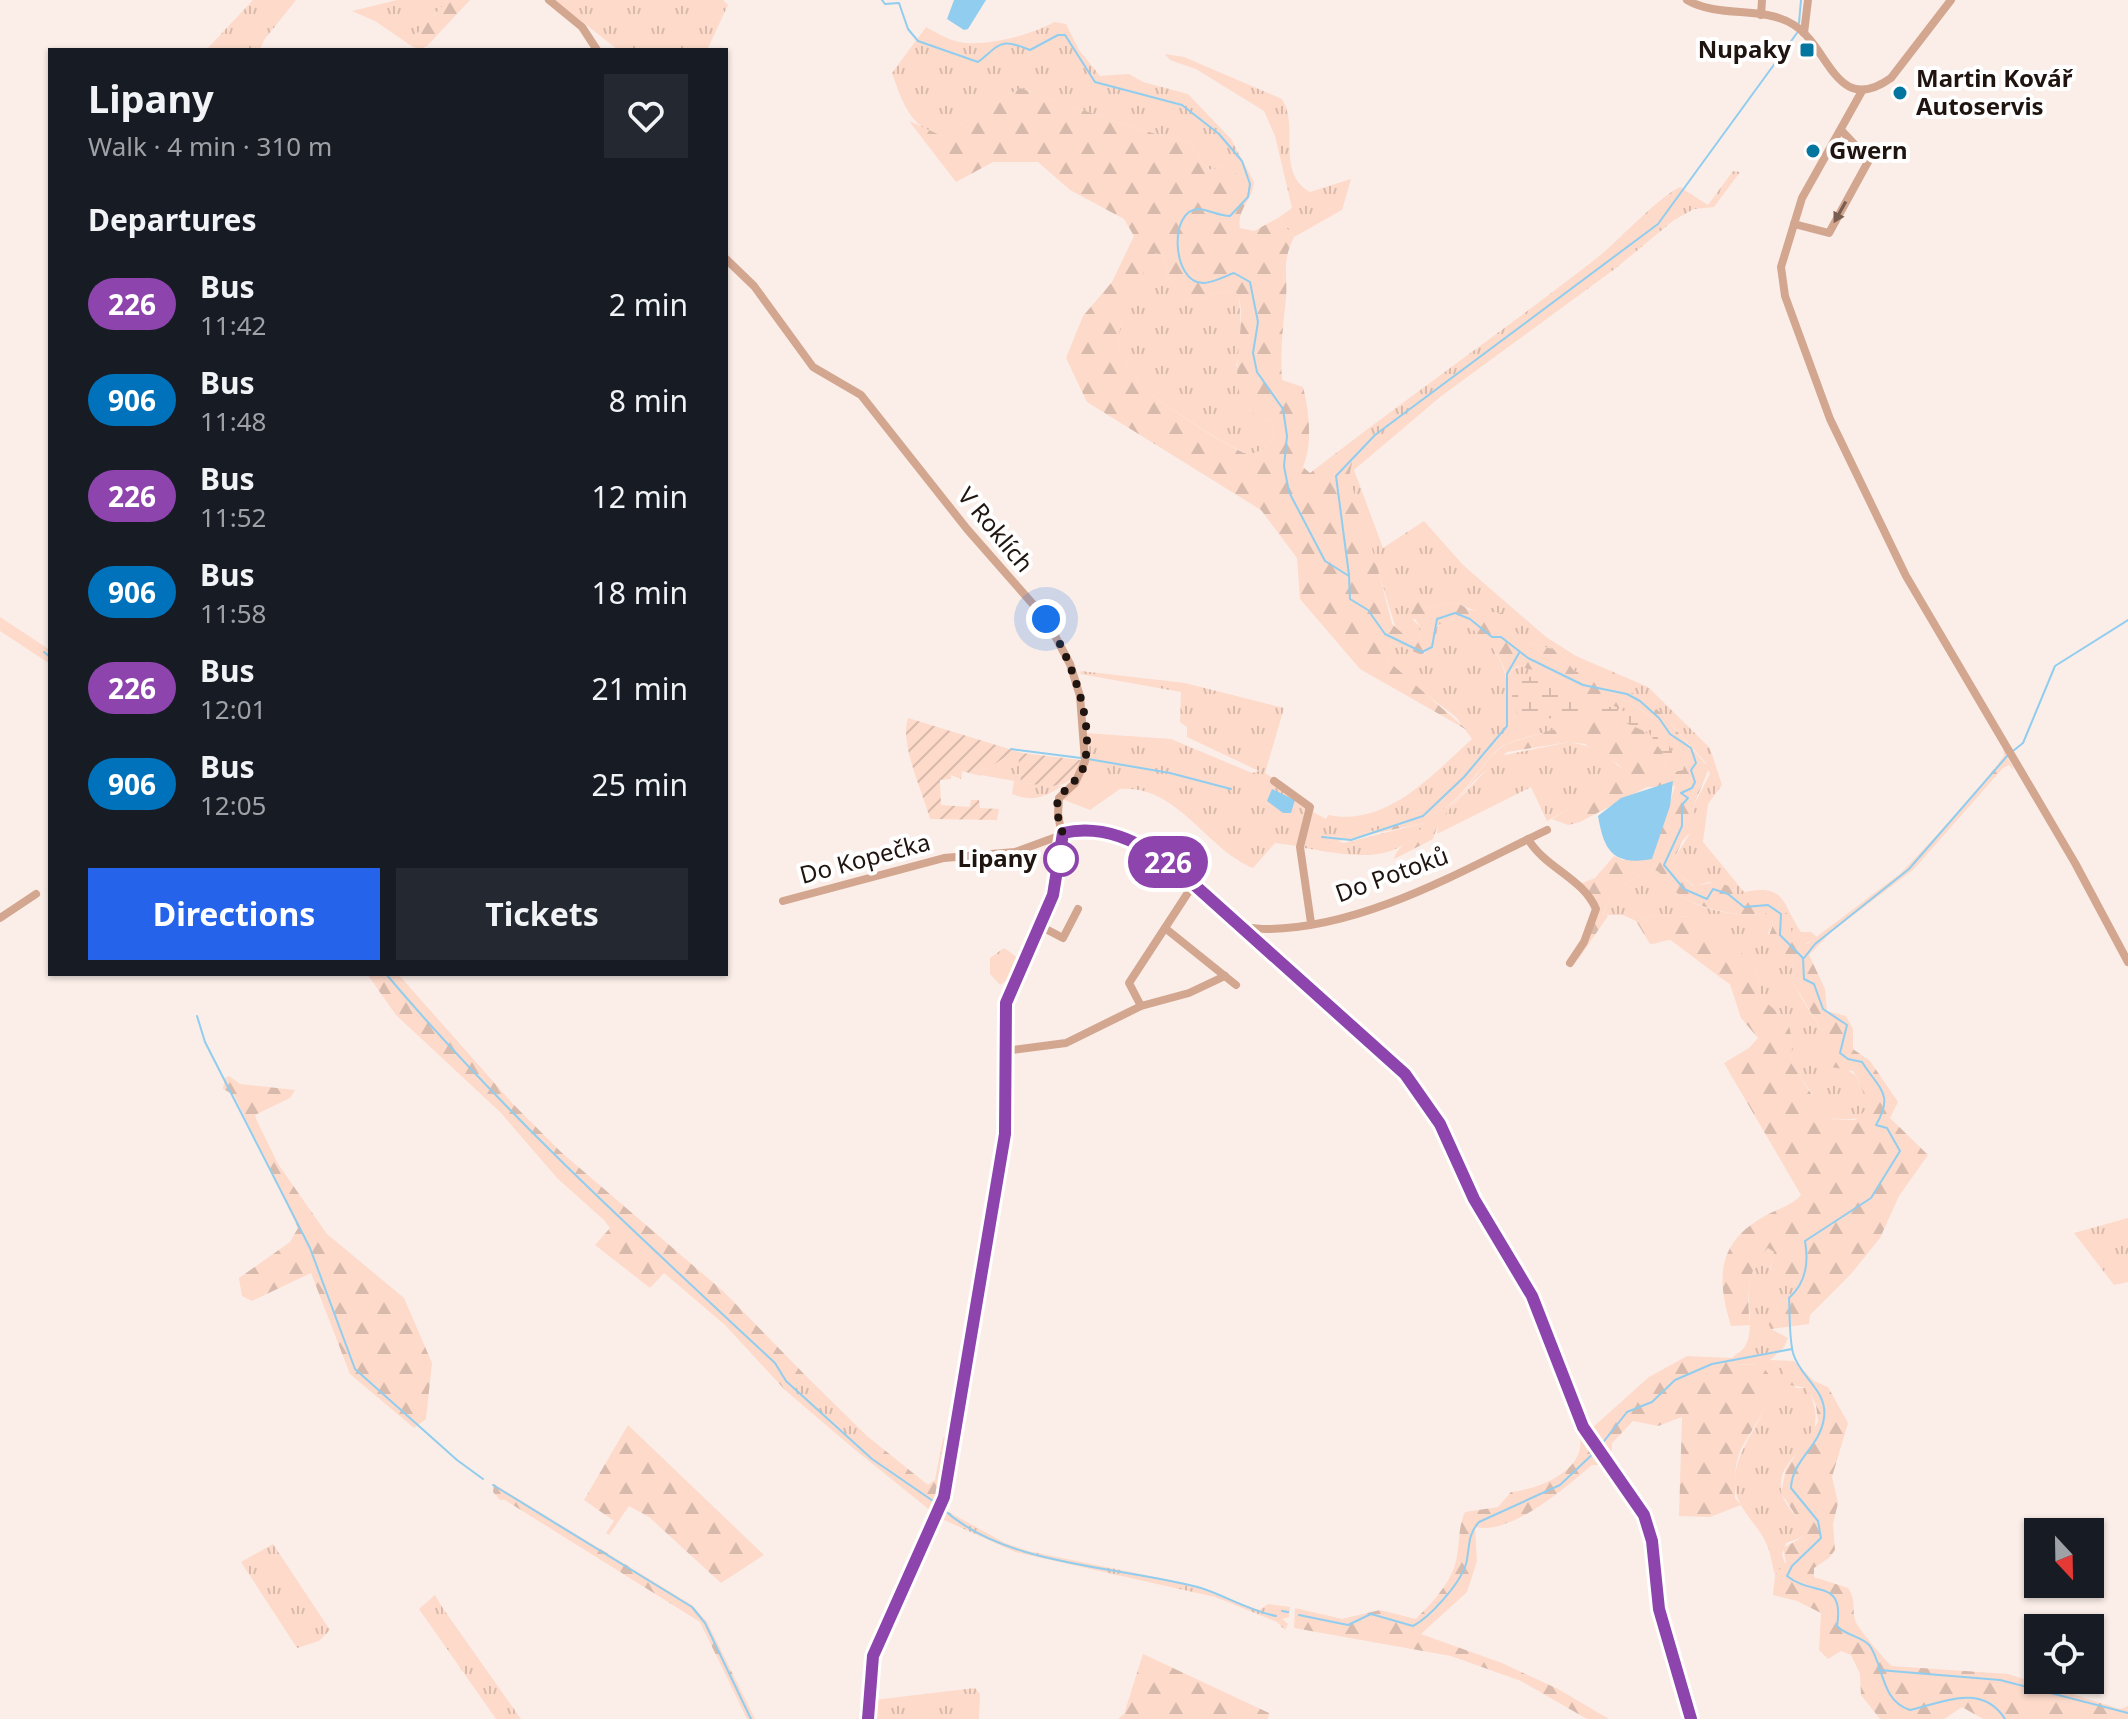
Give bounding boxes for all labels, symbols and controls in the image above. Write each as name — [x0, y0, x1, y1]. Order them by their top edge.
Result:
place label: Nupaky — [1698, 32, 1791, 65]
marker: Nupaky — [1798, 41, 1816, 59]
place label: Martin Kovář Autoservis — [1916, 61, 2074, 122]
text: Lipany — [88, 72, 214, 124]
button: heart — [604, 74, 688, 158]
marker: Martin Kovář Autoservis — [1891, 84, 1909, 102]
text: Walk · 4 min · 310 m — [88, 128, 332, 164]
place label: Gwern — [1829, 133, 1908, 166]
marker: Gwern — [1804, 142, 1822, 160]
text: Departures — [88, 199, 257, 240]
one-way arrow — [1834, 201, 1848, 223]
text: Bus — [200, 266, 255, 307]
text: 2 min — [609, 284, 688, 325]
text: 226 — [108, 285, 156, 323]
text: 11:42 — [200, 307, 266, 343]
text: Bus — [200, 362, 255, 403]
text: 8 min — [609, 380, 688, 421]
text: 906 — [108, 381, 156, 419]
text: 11:48 — [200, 403, 266, 439]
text: Bus — [200, 458, 255, 499]
text: 12 min — [592, 476, 688, 517]
text: 226 — [108, 477, 156, 515]
street label: V Roklích — [951, 479, 1041, 579]
text: 11:52 — [200, 499, 266, 535]
text: Bus — [200, 554, 255, 595]
text: 18 min — [592, 572, 688, 613]
text: 906 — [108, 573, 156, 611]
text: 11:58 — [200, 595, 266, 631]
your location — [1026, 599, 1066, 639]
text: Bus — [200, 650, 255, 691]
text: 21 min — [592, 668, 688, 709]
text: 226 — [108, 669, 156, 707]
text: 12:01 — [200, 691, 266, 727]
text: Bus — [200, 746, 255, 787]
text: 25 min — [592, 764, 688, 805]
text: 906 — [108, 765, 156, 803]
text: 12:05 — [200, 787, 266, 823]
street label: Do Kopečka — [796, 824, 933, 891]
line badge: 226 — [1122, 836, 1214, 888]
street label: Do Potoků — [1330, 838, 1453, 909]
place label: Lipany — [958, 841, 1037, 874]
marker: Lipany — [1044, 842, 1078, 876]
text: 226 — [1144, 843, 1192, 881]
button: Directions — [88, 868, 380, 960]
button: Tickets — [396, 868, 688, 960]
north arrow — [2024, 1518, 2104, 1598]
map controls — [2024, 1518, 2104, 1694]
button: locate — [2024, 1614, 2104, 1694]

